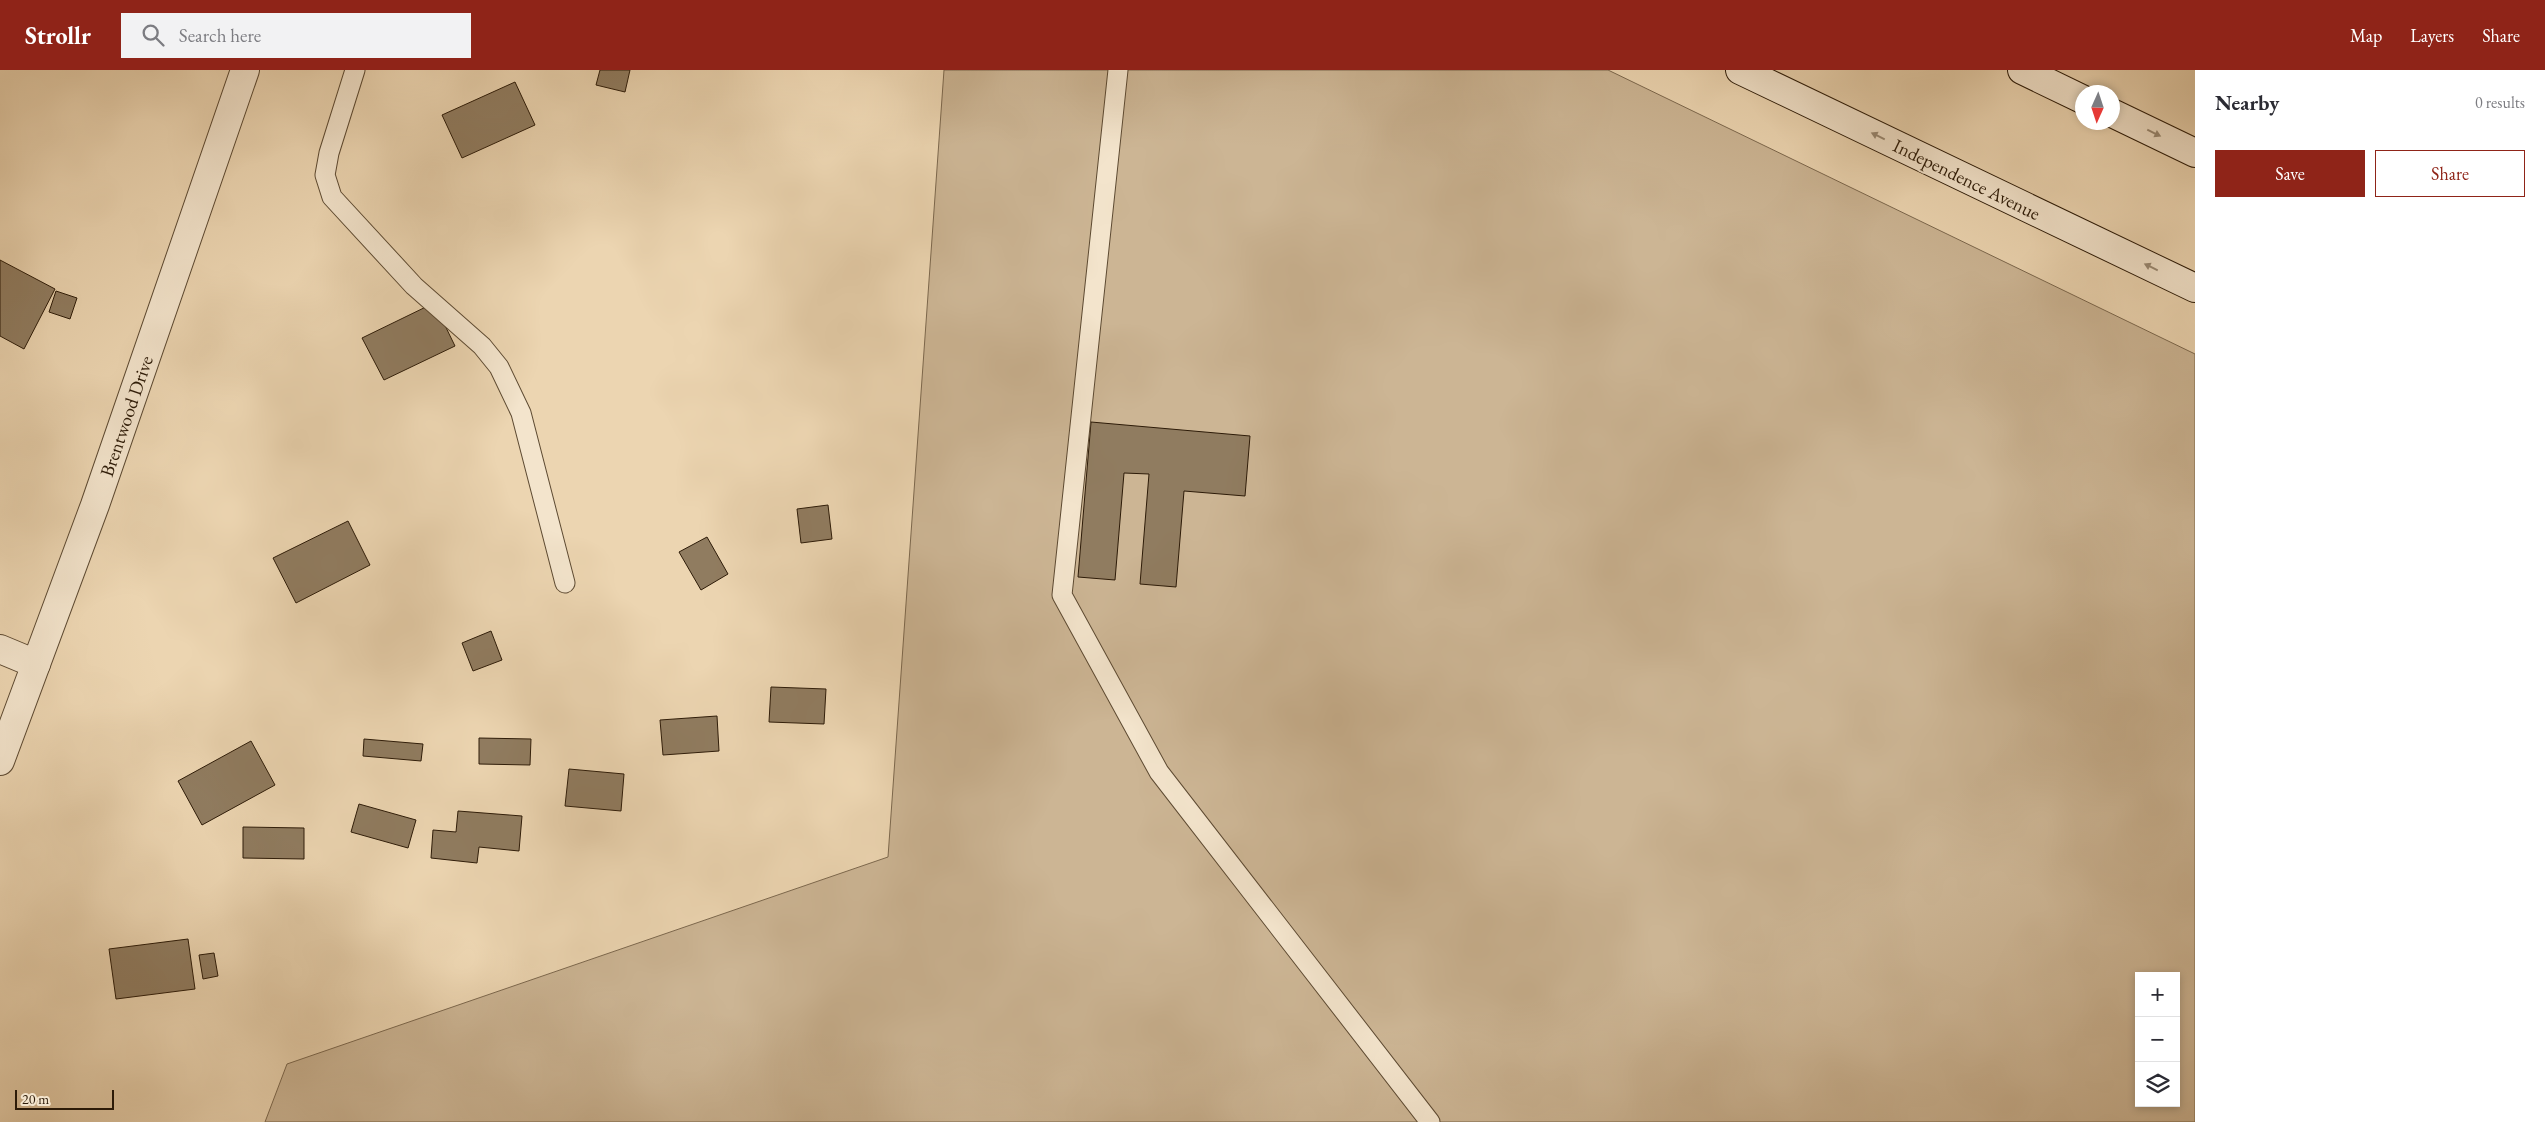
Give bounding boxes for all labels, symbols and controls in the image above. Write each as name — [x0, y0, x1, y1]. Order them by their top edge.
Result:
search box — [121, 13, 471, 58]
text: Strollr — [25, 20, 91, 51]
icon: search — [139, 21, 167, 49]
text: Search here — [179, 23, 261, 48]
text: Map — [2350, 24, 2382, 47]
text: Layers — [2410, 24, 2454, 47]
text: Share — [2482, 24, 2520, 47]
north arrow — [2075, 85, 2120, 130]
text: Nearby — [2215, 89, 2279, 116]
text: 0 results — [2475, 92, 2525, 113]
one-way arrow — [2147, 129, 2161, 137]
one-way arrow — [1871, 132, 1885, 140]
street label: Independence Avenue — [1889, 133, 2045, 226]
button: Save — [2215, 150, 2365, 197]
button: Share — [2375, 150, 2525, 197]
one-way arrow — [2144, 263, 2158, 271]
street label: Brentwood Drive — [94, 352, 159, 480]
map controls — [2135, 972, 2180, 1107]
button: + — [2135, 972, 2180, 1017]
button: − — [2135, 1017, 2180, 1062]
button: layers — [2135, 1062, 2180, 1107]
scale bar — [15, 1087, 114, 1110]
text: 20 m — [22, 1090, 49, 1108]

